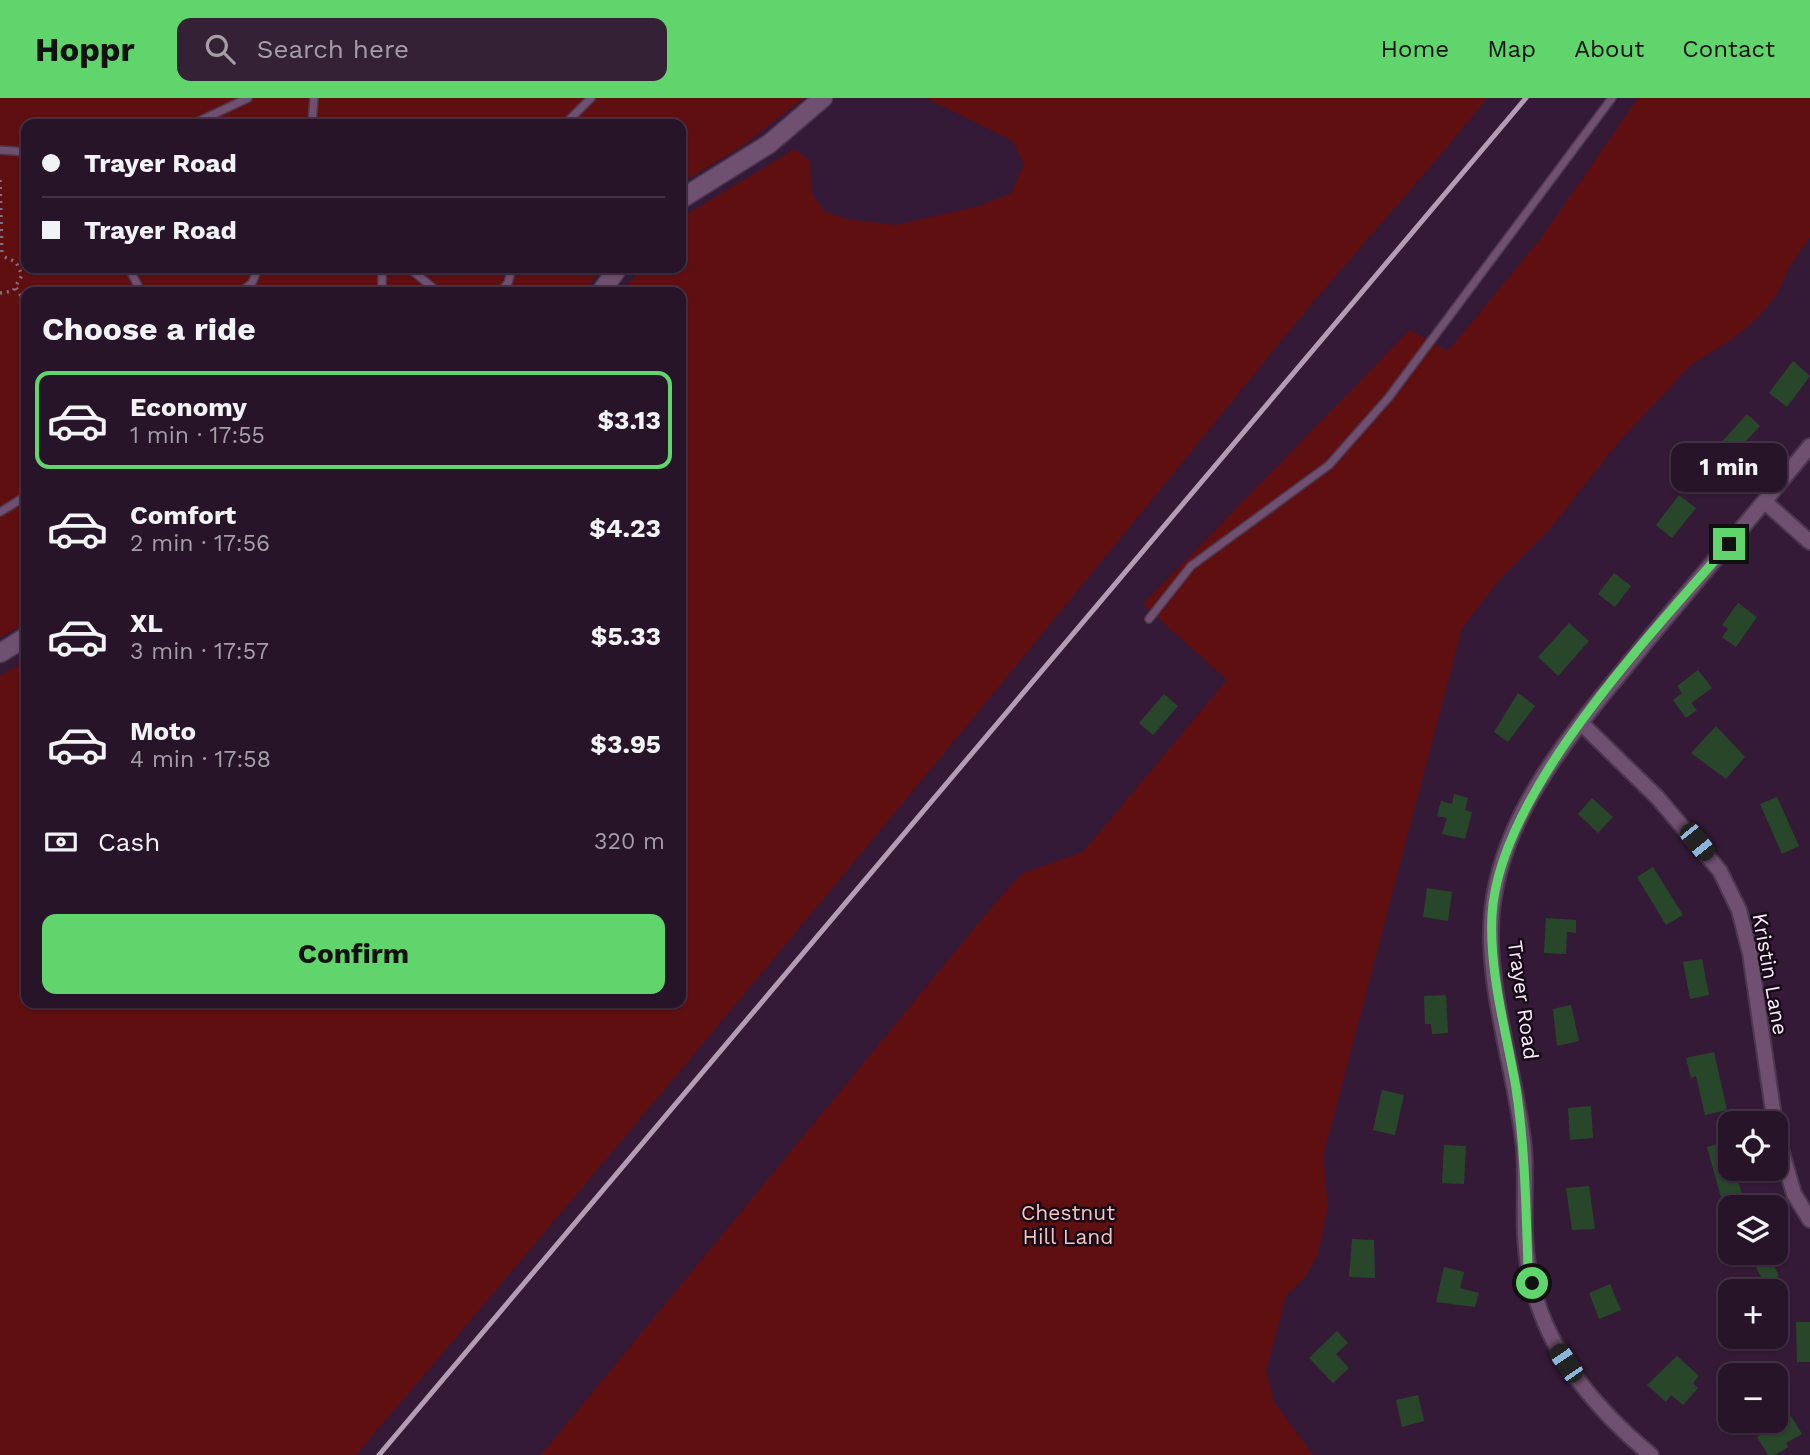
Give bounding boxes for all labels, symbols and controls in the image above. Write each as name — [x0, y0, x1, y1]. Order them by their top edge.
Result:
search box — [177, 18, 667, 81]
text: Hoppr — [35, 30, 135, 69]
icon: search — [201, 30, 239, 68]
text: Search here — [257, 34, 409, 64]
text: Home — [1381, 35, 1449, 63]
text: Map — [1487, 35, 1536, 63]
text: About — [1574, 35, 1644, 63]
text: Contact — [1682, 35, 1775, 63]
text: Trayer Road — [84, 148, 237, 178]
text: Trayer Road — [84, 215, 237, 245]
text: Choose a ride — [42, 310, 256, 348]
icon: car — [46, 389, 109, 452]
text: Economy — [130, 392, 247, 422]
text: $3.13 — [597, 405, 661, 435]
text: 1 min · 17:55 — [130, 422, 265, 449]
callout: 1 min — [1671, 442, 1787, 492]
text: 1 min — [1699, 454, 1759, 481]
icon: car — [46, 497, 109, 560]
text: Comfort — [130, 500, 236, 530]
text: $4.23 — [589, 513, 661, 543]
route end — [1713, 528, 1745, 560]
text: 2 min · 17:56 — [130, 530, 270, 557]
icon: car — [46, 605, 109, 668]
text: XL — [130, 608, 163, 638]
text: $5.33 — [591, 621, 661, 651]
text: 3 min · 17:57 — [130, 638, 269, 665]
icon: car — [46, 713, 109, 776]
text: Moto — [130, 716, 196, 746]
text: $3.95 — [590, 729, 661, 759]
text: 4 min · 17:58 — [130, 746, 271, 773]
car — [1676, 819, 1719, 865]
icon: cash — [42, 823, 80, 861]
text: Cash — [98, 827, 160, 857]
text: 320 m — [594, 828, 665, 855]
street label: Kristin Lane — [1747, 911, 1793, 1037]
button: Confirm — [42, 914, 665, 994]
street label: Trayer Road — [1503, 939, 1544, 1061]
map controls — [1718, 1111, 1788, 1433]
button: locate — [1718, 1111, 1788, 1181]
button: layers — [1718, 1195, 1788, 1265]
park label: Chestnut Hill Land — [1021, 1200, 1115, 1249]
route start — [1516, 1267, 1548, 1299]
button: + — [1718, 1279, 1788, 1349]
car — [1546, 1340, 1587, 1386]
button: − — [1718, 1363, 1788, 1433]

